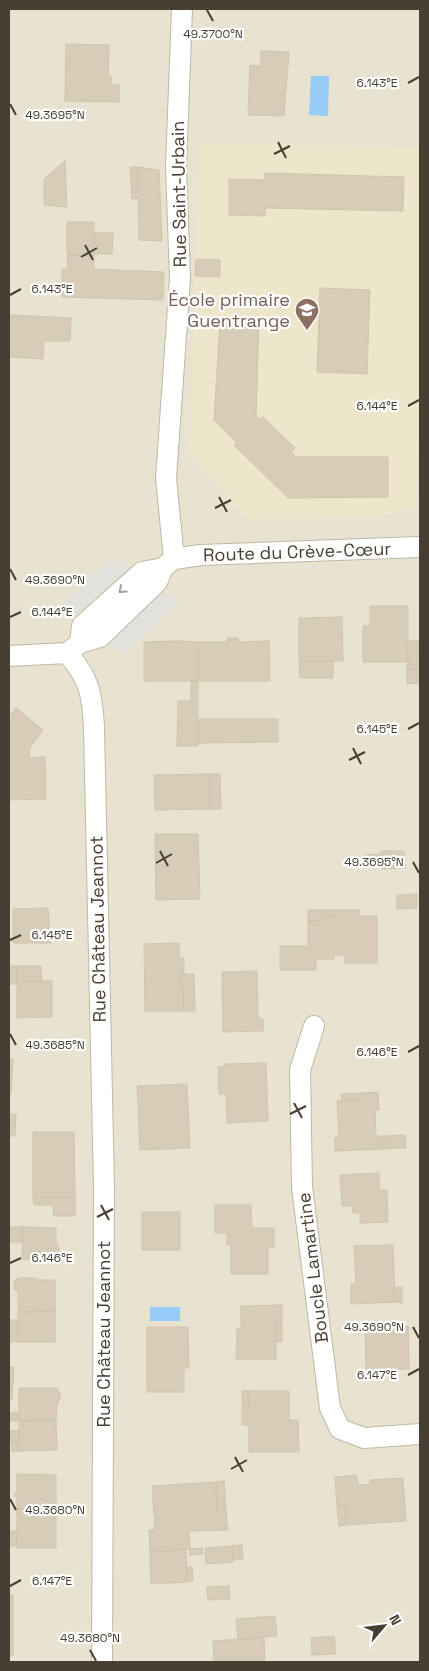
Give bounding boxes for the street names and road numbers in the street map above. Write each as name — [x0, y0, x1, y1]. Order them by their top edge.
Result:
street label: Rue Saint-Urbain — [166, 121, 191, 267]
street label: Route du Crève-Cœur — [203, 537, 392, 566]
street label: Rue Château Jeannot — [84, 835, 111, 1023]
street label: Boucle Lamartine — [292, 1191, 333, 1345]
street label: Rue Château Jeannot — [92, 1241, 115, 1427]

